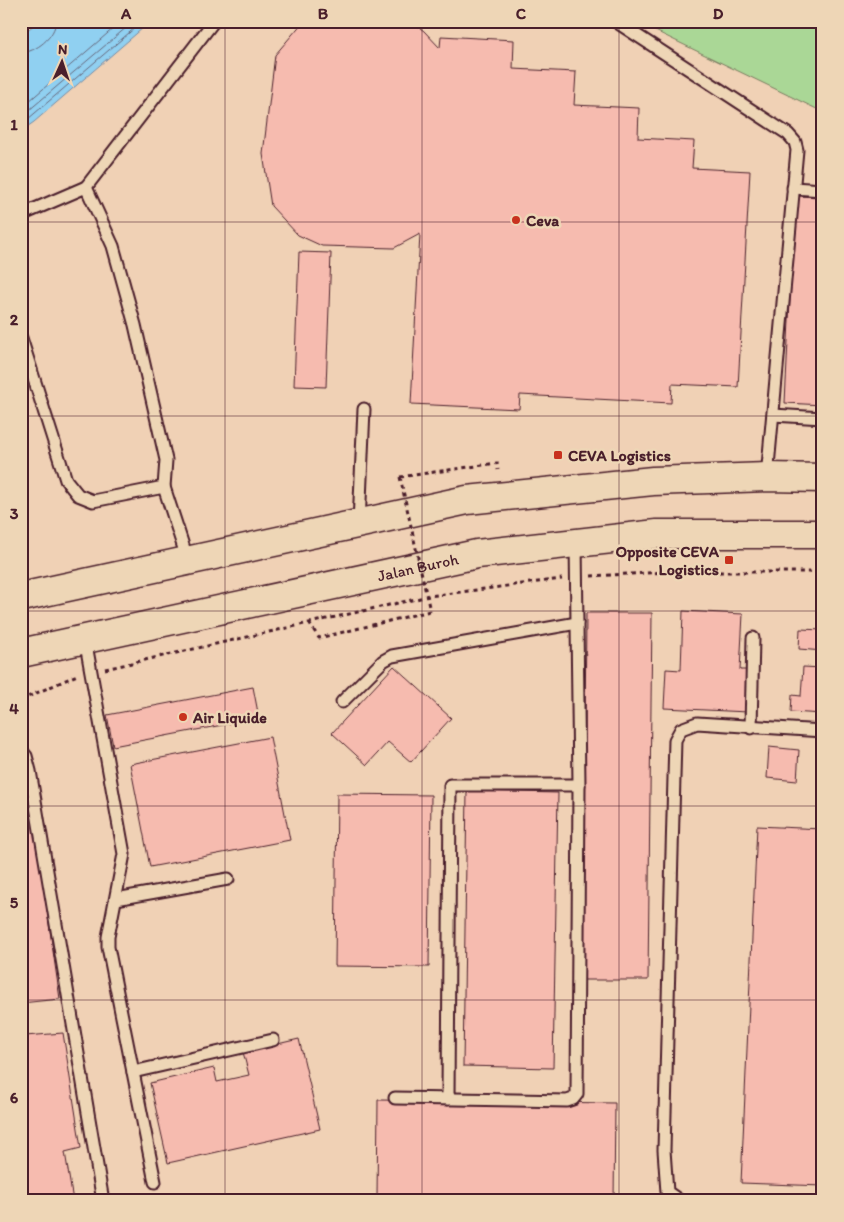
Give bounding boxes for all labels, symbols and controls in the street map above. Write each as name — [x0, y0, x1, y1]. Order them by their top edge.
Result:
text: A — [120, 4, 132, 23]
text: B — [318, 4, 329, 23]
text: C — [516, 4, 527, 23]
text: D — [713, 4, 724, 23]
north arrow — [38, 38, 88, 88]
text: N — [57, 41, 68, 58]
text: 1 — [10, 115, 18, 134]
place label: Ceva — [526, 211, 559, 230]
marker: Ceva — [510, 214, 522, 226]
text: 2 — [10, 310, 19, 329]
place label: CEVA Logistics — [568, 446, 671, 466]
marker: CEVA Logistics — [552, 449, 564, 461]
text: 3 — [10, 504, 19, 523]
place label: Opposite CEVA Logistics — [615, 542, 720, 580]
street label: Jalan Buroh — [375, 549, 461, 585]
marker: Opposite CEVA Logistics — [723, 554, 735, 566]
text: 4 — [9, 699, 19, 718]
place label: Air Liquide — [192, 708, 267, 728]
marker: Air Liquide — [177, 711, 189, 723]
text: 5 — [10, 893, 19, 912]
text: 6 — [10, 1088, 19, 1107]

